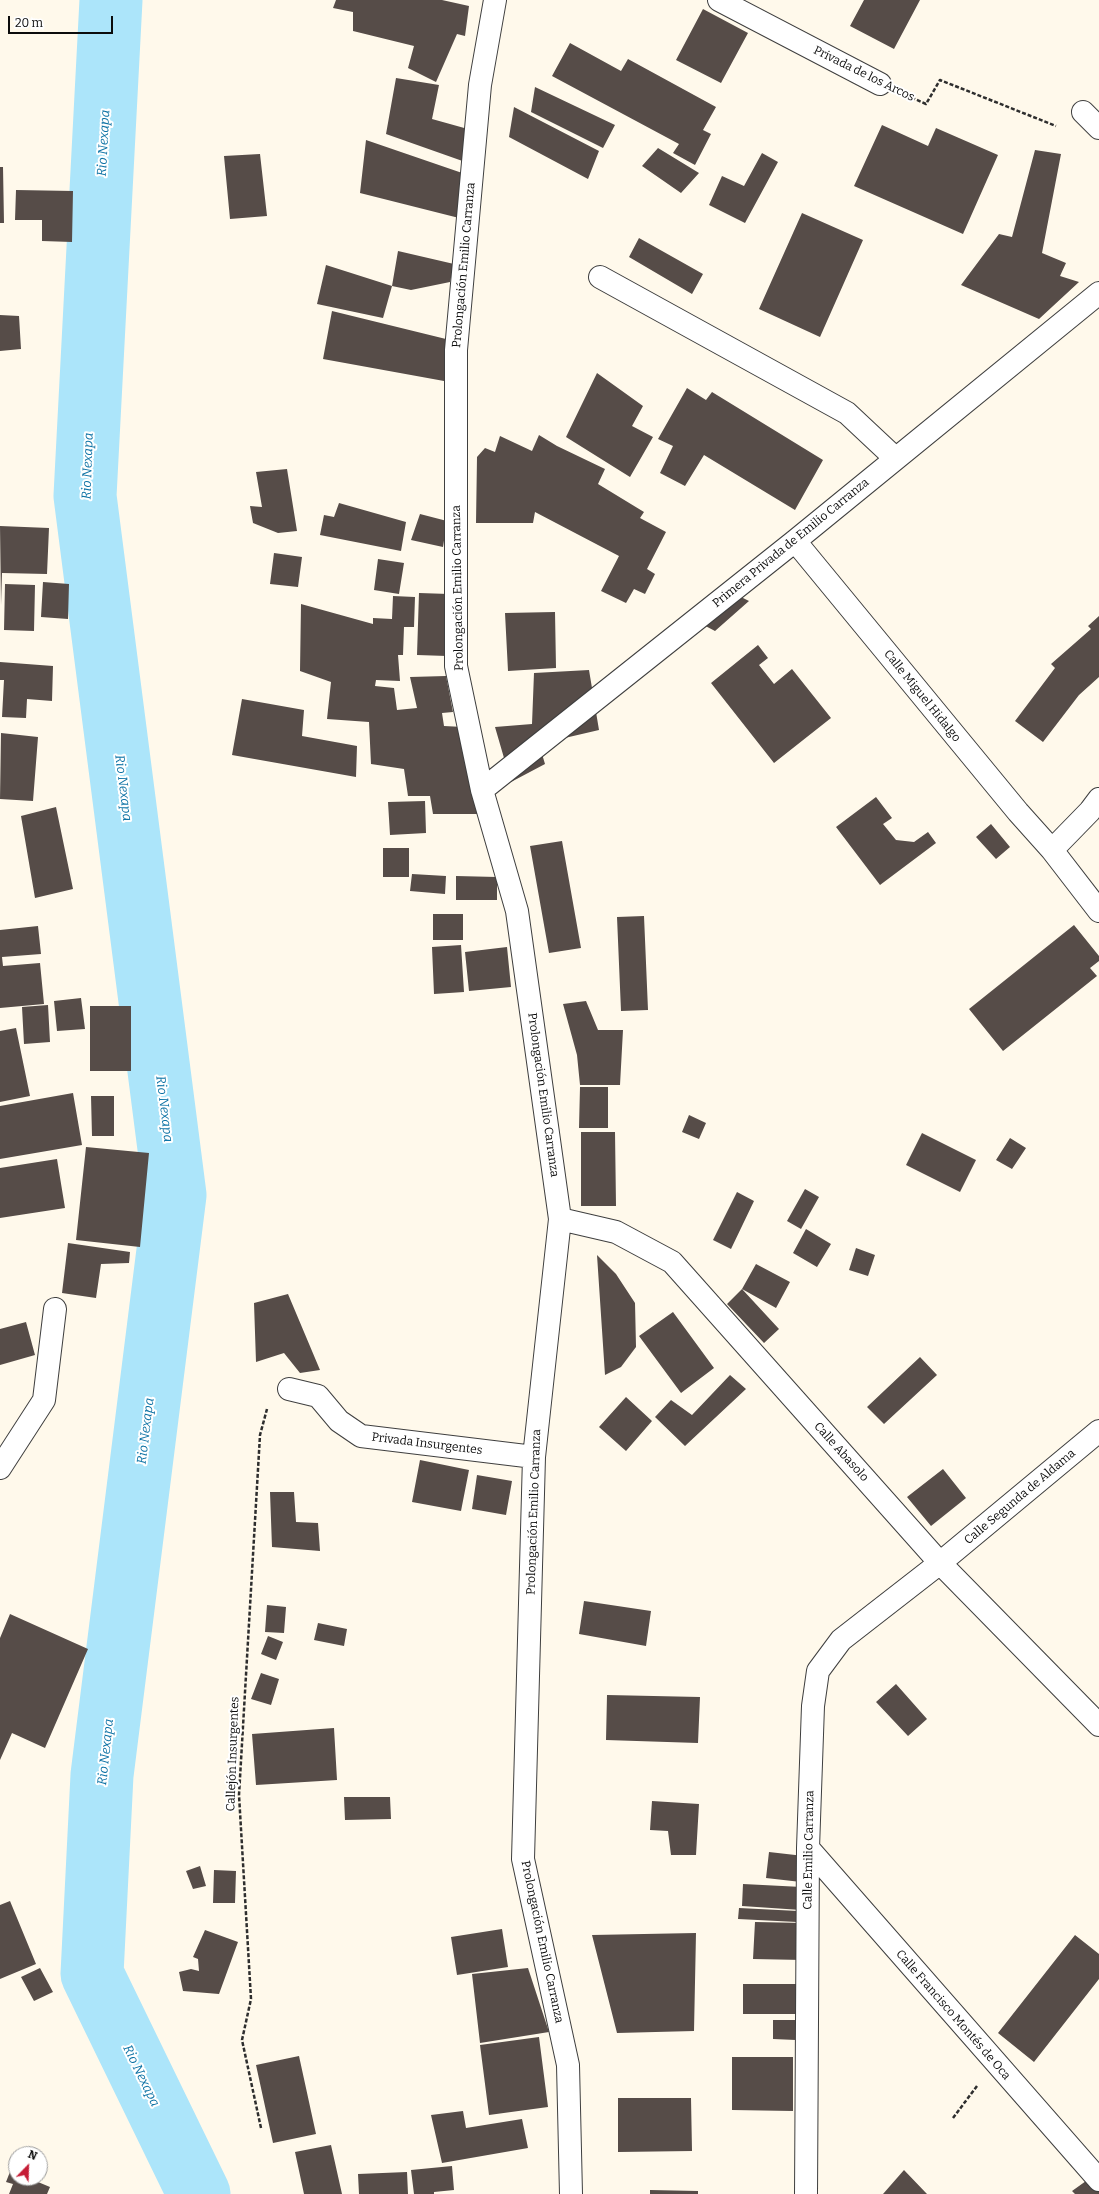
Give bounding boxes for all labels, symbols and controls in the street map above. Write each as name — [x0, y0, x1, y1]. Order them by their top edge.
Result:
scale bar — [10, 8, 115, 34]
text: 20 m — [15, 16, 43, 30]
street label: Privada de los Arcos — [811, 43, 917, 105]
water label: Rio Nexapa — [94, 109, 114, 177]
street label: Prolongación Emilio Carranza — [450, 182, 478, 348]
water label: Rio Nexapa — [79, 432, 97, 500]
street label: Primera Privada de Emilio Carranza — [710, 475, 872, 611]
street label: Prolongación Emilio Carranza — [449, 505, 467, 671]
street label: Calle Miguel Hidalgo — [880, 647, 964, 745]
water label: Rio Nexapa — [111, 754, 135, 822]
street label: Prolongación Emilio Carranza — [524, 1012, 562, 1178]
water label: Rio Nexapa — [152, 1075, 176, 1143]
water label: Rio Nexapa — [134, 1397, 158, 1465]
street label: Calle Abasolo — [811, 1419, 871, 1485]
street label: Prolongación Emilio Carranza — [524, 1429, 544, 1595]
street label: Privada Insurgentes — [371, 1430, 483, 1458]
street label: Calle Segunda de Aldama — [962, 1446, 1078, 1548]
street label: Callejón Insurgentes — [224, 1696, 242, 1812]
water label: Rio Nexapa — [95, 1718, 117, 1786]
street label: Calle Emilio Carranza — [801, 1790, 817, 1910]
street label: Prolongación Emilio Carranza — [518, 1859, 566, 2025]
street label: Calle Francisco Montés de Oca — [893, 1947, 1013, 2083]
water label: Rio Nexapa — [119, 2043, 163, 2109]
north arrow — [8, 2146, 48, 2186]
text: N — [26, 2148, 39, 2163]

